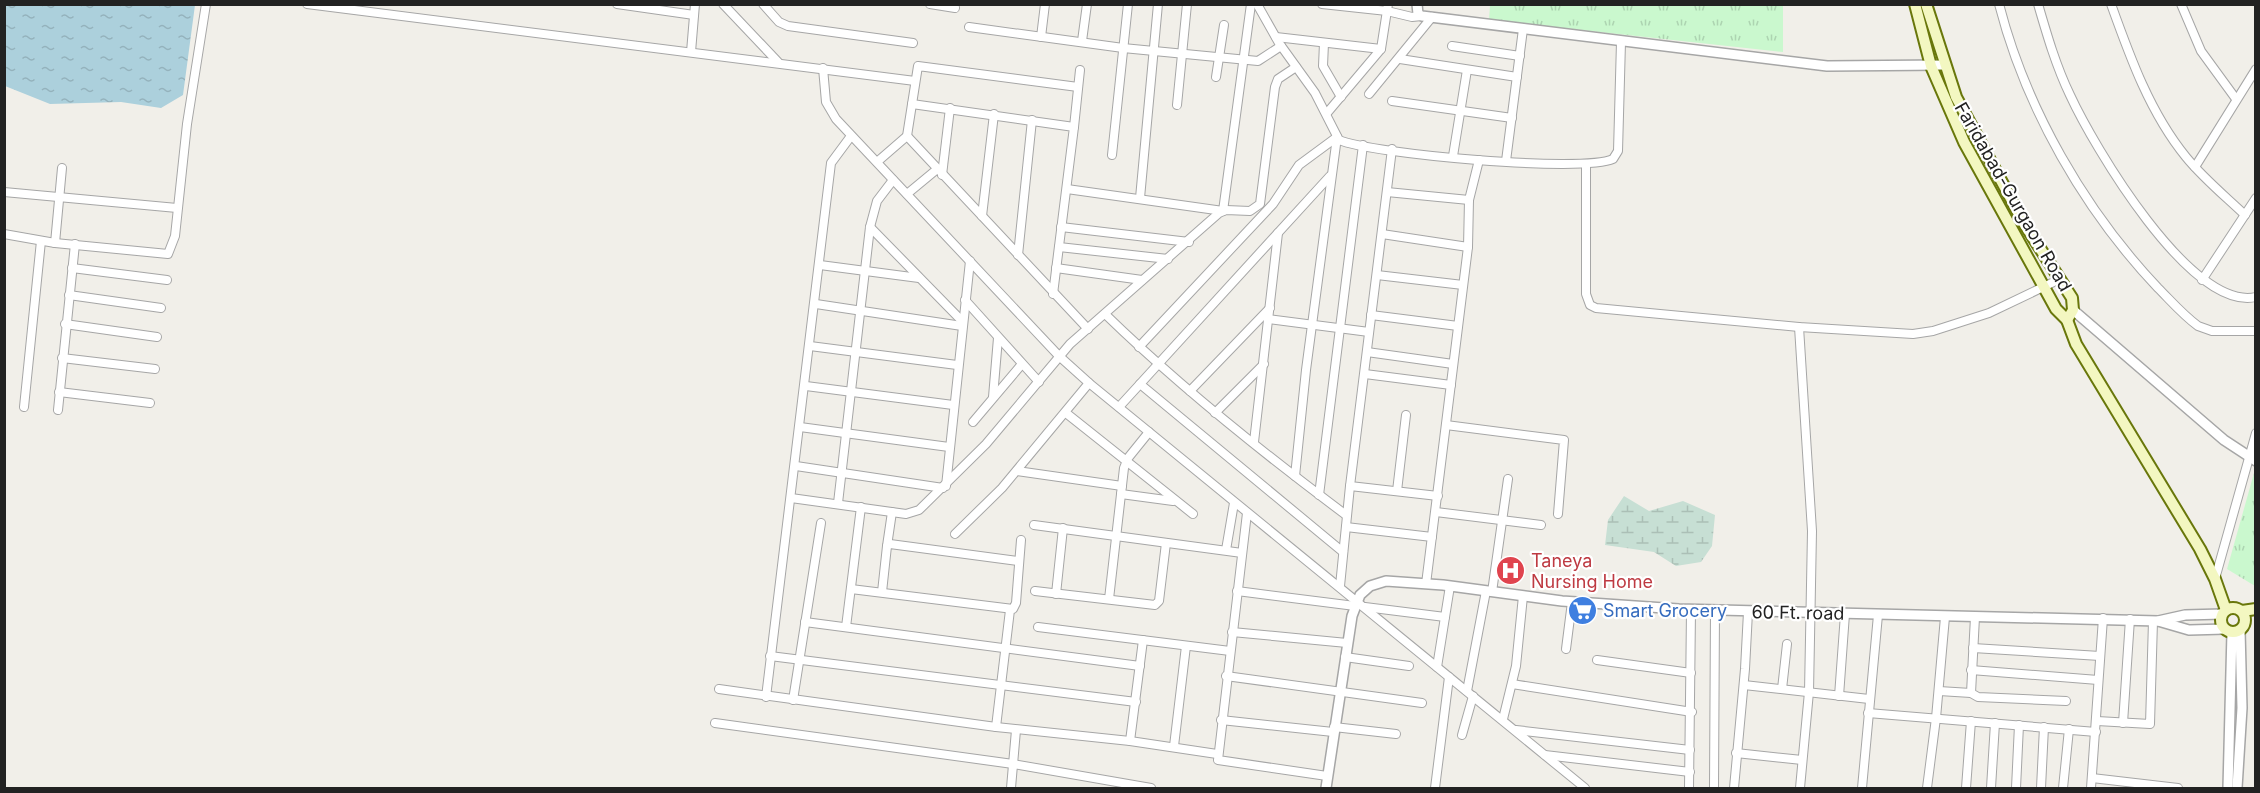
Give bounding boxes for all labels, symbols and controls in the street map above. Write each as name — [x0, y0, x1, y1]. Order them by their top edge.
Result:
street label: Faridabad-Gurgaon Road — [1951, 98, 2076, 295]
place label: Taneya Nursing Home — [1531, 550, 1653, 592]
hospital icon: Taneya Nursing Home — [1494, 555, 1526, 587]
supermarket icon: Smart Grocery — [1566, 595, 1598, 627]
place label: Smart Grocery — [1603, 600, 1727, 621]
street label: 60 Ft. road — [1751, 601, 1845, 624]

